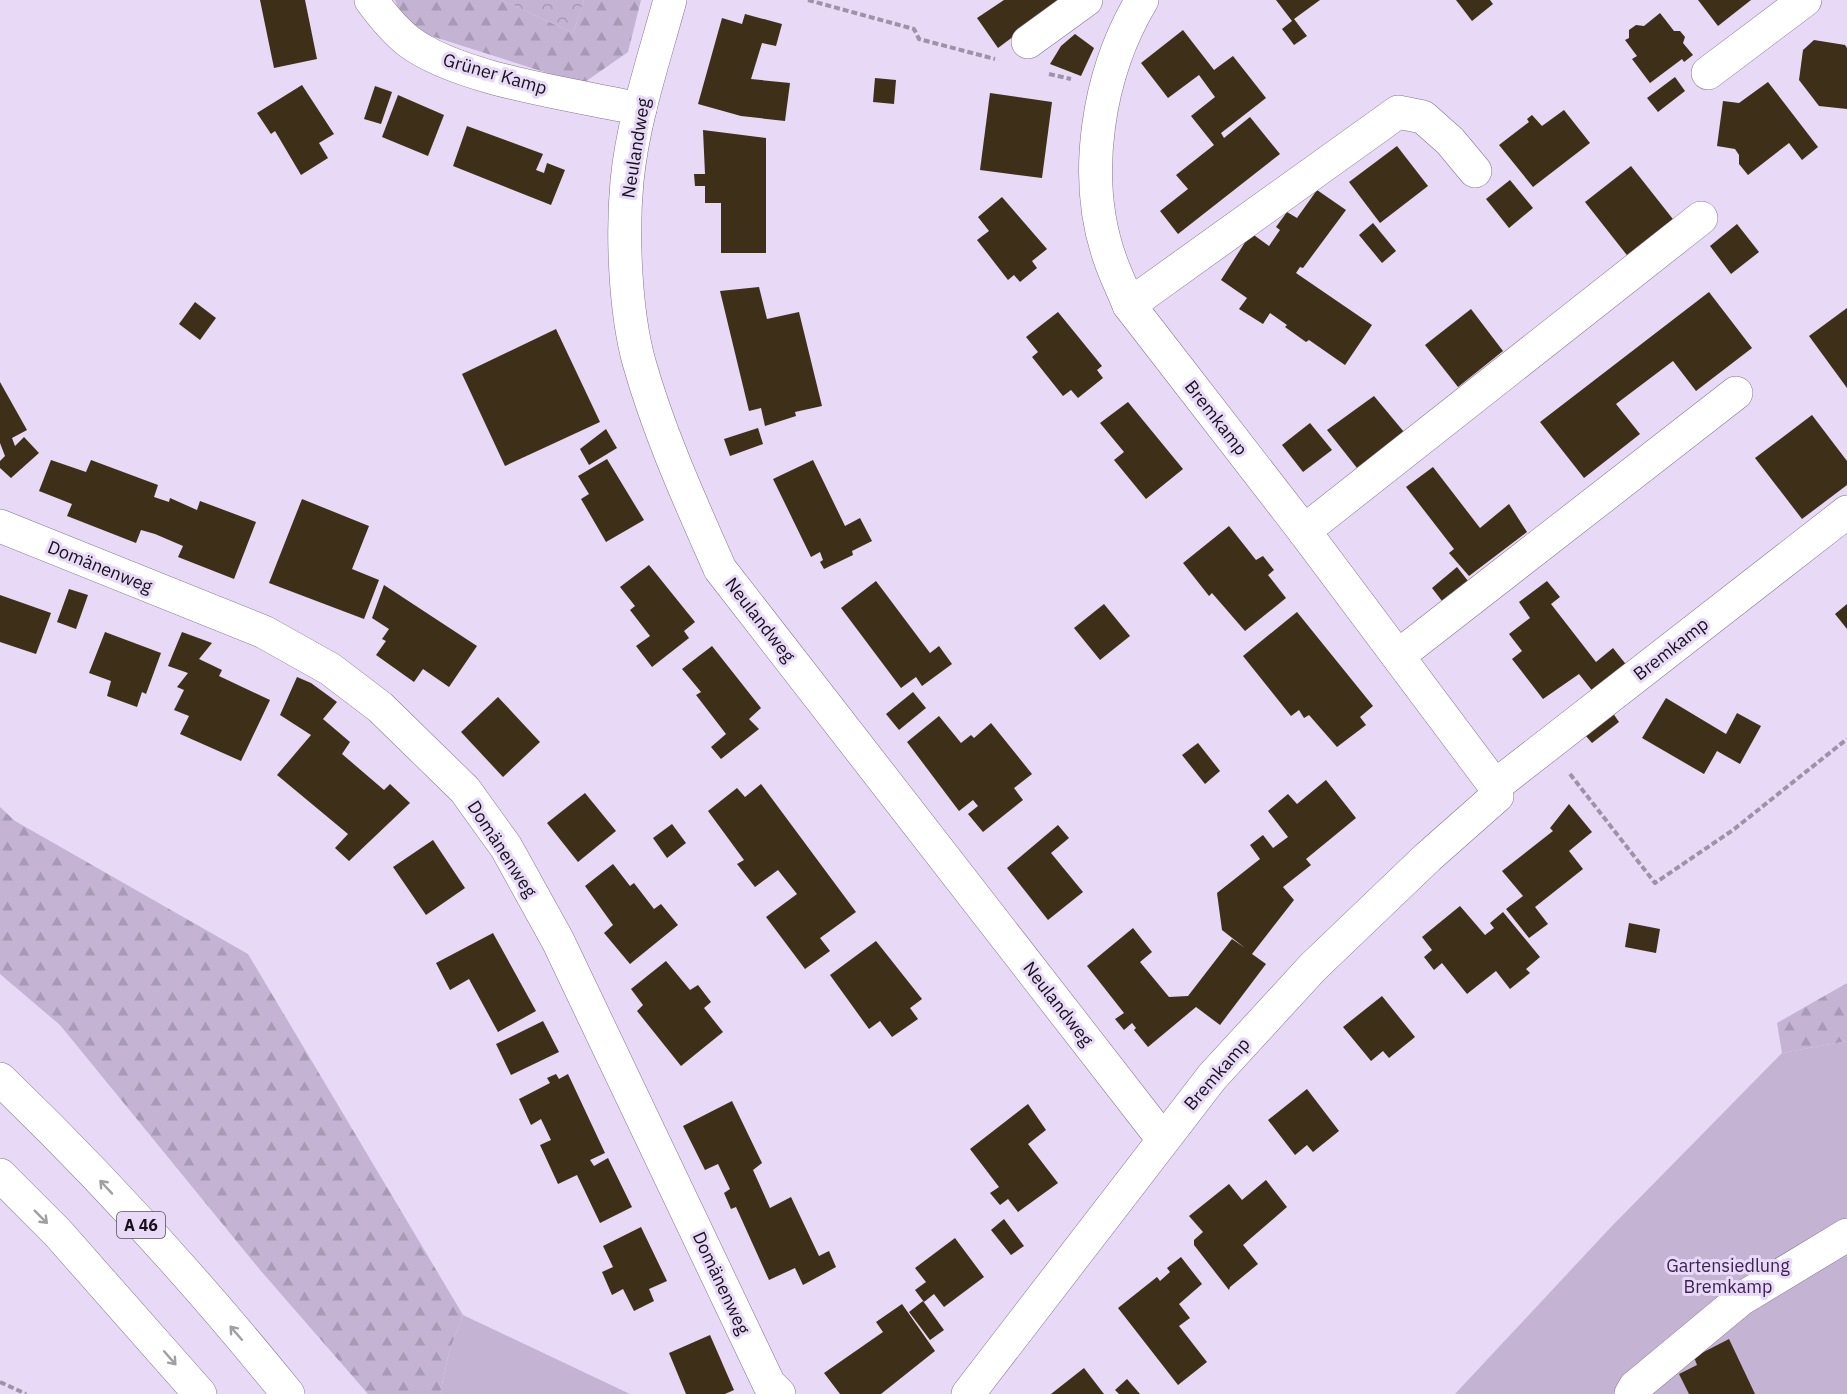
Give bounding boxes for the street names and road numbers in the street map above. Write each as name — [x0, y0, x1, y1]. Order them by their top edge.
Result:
street label: Grüner Kamp — [440, 48, 550, 99]
street label: Neulandweg — [616, 96, 655, 200]
street label: Bremkamp — [1180, 376, 1253, 460]
street label: Domänenweg — [44, 535, 156, 598]
street label: Neulandweg — [720, 573, 801, 667]
street label: Bremkamp — [1629, 612, 1713, 685]
street label: Domänenweg — [463, 796, 543, 902]
street label: Neulandweg — [1018, 957, 1099, 1051]
street label: Bremkamp — [1179, 1033, 1255, 1115]
road number: A 46 — [117, 1212, 165, 1238]
street label: Domänenweg — [688, 1228, 756, 1338]

